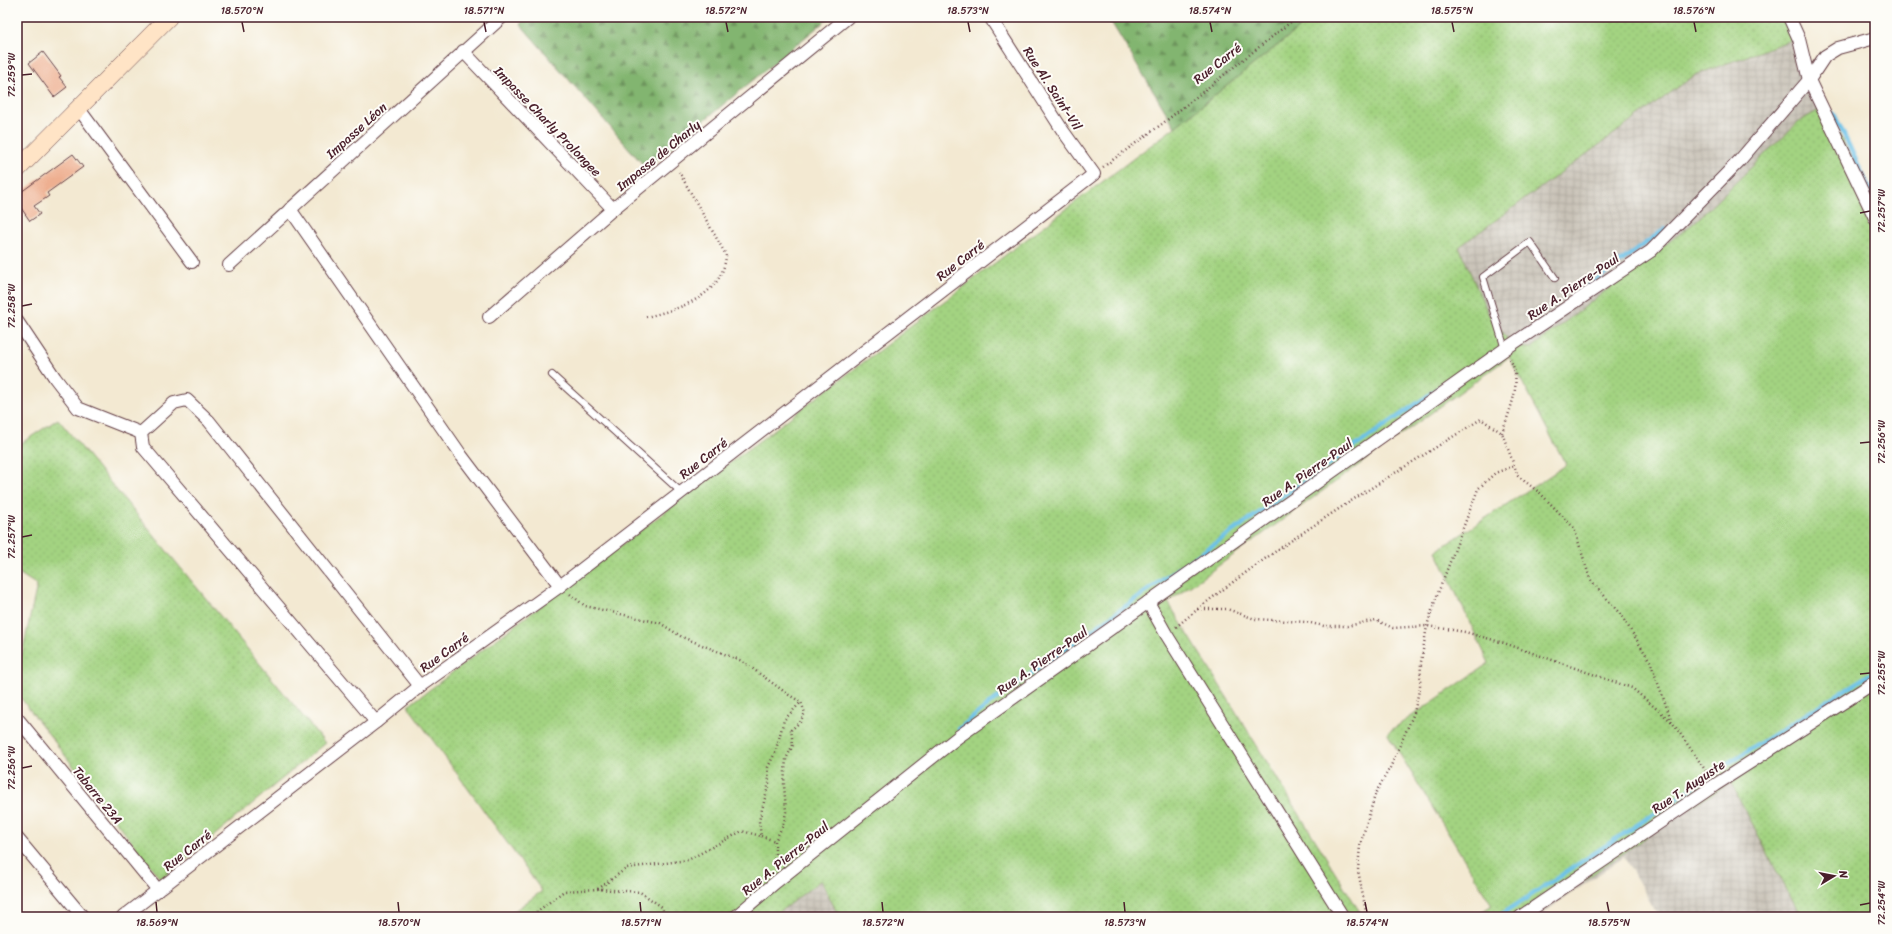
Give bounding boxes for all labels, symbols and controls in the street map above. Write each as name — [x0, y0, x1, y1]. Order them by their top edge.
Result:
text: 18.570°N — [221, 2, 263, 20]
text: 18.571°N — [464, 2, 504, 20]
text: 18.572°N — [705, 2, 747, 20]
text: 18.573°N — [947, 2, 989, 20]
text: 18.574°N — [1189, 2, 1231, 20]
text: 18.575°N — [1431, 2, 1473, 20]
text: 18.576°N — [1673, 2, 1715, 20]
street label: Rue Carré — [1188, 37, 1247, 90]
street label: Rue Al. Saint-Vil — [1017, 42, 1089, 135]
text: 72.259°W — [3, 52, 21, 97]
street label: Impasse Charly Prolongee — [488, 60, 607, 182]
street label: Impasse Léon — [320, 96, 392, 165]
street label: Impasse de Charly — [610, 114, 706, 198]
text: 72.257°W — [1873, 189, 1891, 233]
street label: Rue Carré — [931, 234, 990, 287]
street label: Rue A. Pierre-Paul — [1522, 247, 1624, 326]
text: 72.258°W — [3, 284, 21, 328]
text: 72.256°W — [1873, 420, 1891, 464]
street label: Rue Carré — [674, 432, 733, 485]
street label: Rue A. Pierre-Paul — [1257, 432, 1358, 513]
text: 72.257°W — [3, 515, 21, 559]
street label: Rue A. Pierre-Paul — [992, 620, 1093, 701]
street label: Rue Carré — [415, 626, 474, 678]
text: 72.255°W — [1873, 650, 1891, 695]
text: 72.256°W — [3, 746, 21, 790]
street label: Rue T. Auguste — [1647, 753, 1730, 820]
street label: Tabarre 23A — [67, 761, 128, 830]
street label: Rue A. Pierre-Paul — [736, 815, 835, 901]
street label: Rue Carré — [158, 824, 217, 877]
north arrow — [1814, 856, 1854, 896]
text: N — [1833, 868, 1853, 880]
text: 72.254°W — [1873, 880, 1891, 925]
text: 18.569°N — [136, 914, 178, 932]
text: 18.570°N — [378, 914, 420, 932]
text: 18.571°N — [621, 914, 661, 932]
text: 18.572°N — [862, 914, 904, 932]
text: 18.573°N — [1104, 914, 1146, 932]
text: 18.574°N — [1346, 914, 1388, 932]
text: 18.575°N — [1588, 914, 1630, 932]

